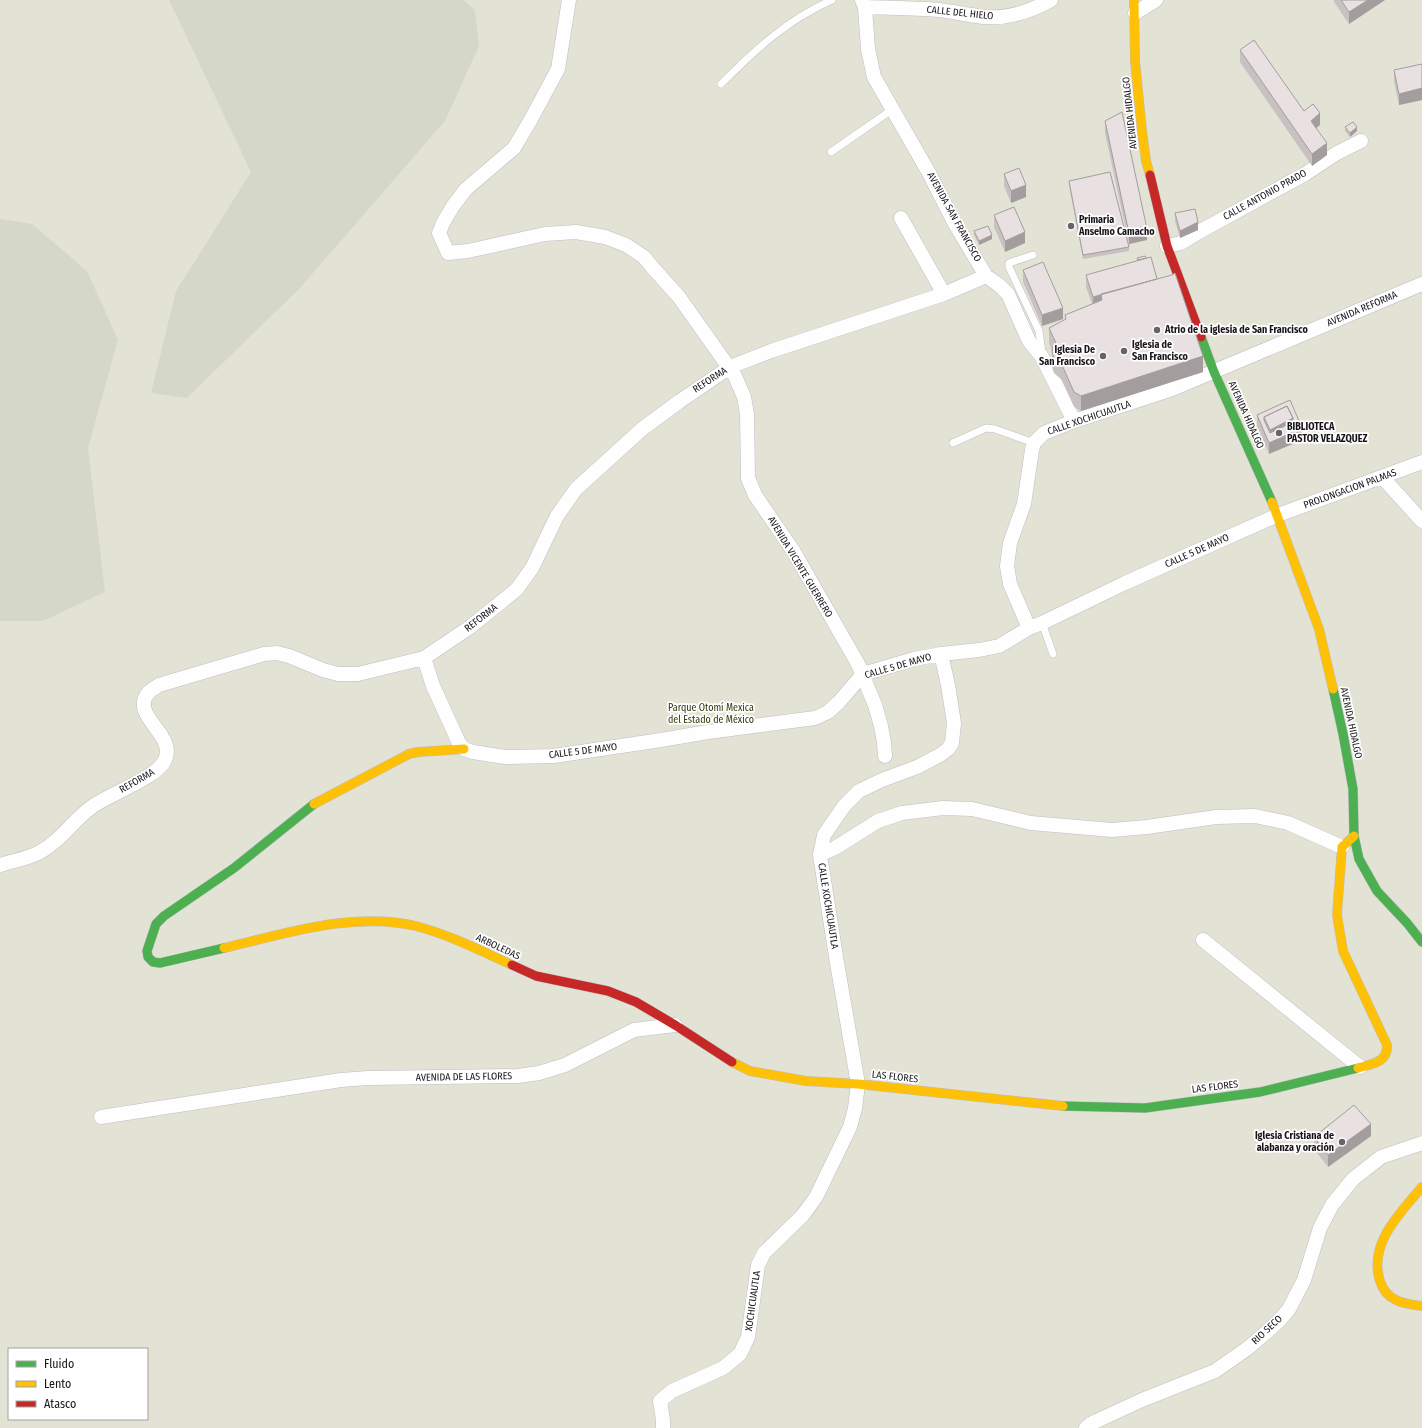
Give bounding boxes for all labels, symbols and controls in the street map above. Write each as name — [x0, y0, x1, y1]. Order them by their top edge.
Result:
street label: CALLE DEL HIELO — [926, 4, 994, 22]
street label: AVENIDA HIDALGO — [1120, 76, 1140, 150]
street label: CALLE ANTONIO PRADO — [1221, 167, 1309, 223]
street label: AVENIDA SAN FRANCISCO — [924, 170, 984, 264]
place label: Primaria Anselmo Camacho — [1078, 214, 1155, 238]
marker: Primaria Anselmo Camacho — [1066, 221, 1076, 231]
street label: AVENIDA REFORMA — [1325, 288, 1400, 329]
place label: Atrio de la iglesia de San Francisco — [1164, 324, 1308, 336]
marker: Atrio de la iglesia de San Francisco — [1152, 325, 1162, 335]
place label: Iglesia de San Francisco — [1132, 339, 1189, 363]
place label: Iglesia De San Francisco — [1039, 344, 1096, 368]
marker: Iglesia de San Francisco — [1119, 346, 1129, 356]
marker: Iglesia De San Francisco — [1098, 351, 1108, 361]
street label: REFORMA — [691, 364, 730, 396]
street label: AVENIDA HIDALGO — [1226, 379, 1266, 451]
street label: CALLE XOCHICUAUTLA — [1046, 398, 1133, 438]
place label: BIBLIOTECA PASTOR VELAZQUEZ — [1287, 421, 1367, 445]
marker: BIBLIOTECA PASTOR VELAZQUEZ — [1274, 428, 1284, 438]
street label: PROLONGACION PALMAS — [1302, 467, 1398, 511]
street label: AVENIDA VICENTE GUERRERO — [765, 514, 835, 620]
street label: CALLE 5 DE MAYO — [1163, 532, 1231, 570]
street label: REFORMA — [462, 601, 500, 635]
street label: CALLE 5 DE MAYO — [863, 651, 933, 681]
street label: AVENIDA HIDALGO — [1338, 686, 1364, 760]
park label: Parque Otomí Mexica del Estado de México — [668, 701, 754, 726]
street label: CALLE 5 DE MAYO — [548, 741, 618, 761]
street label: REFORMA — [117, 766, 157, 796]
street label: CALLE XOCHICUAUTLA — [815, 862, 841, 951]
street label: ARBOLEDAS — [474, 932, 522, 962]
street label: LAS FLORES — [871, 1069, 919, 1085]
street label: AVENIDA DE LAS FLORES — [416, 1070, 512, 1084]
street label: LAS FLORES — [1191, 1078, 1239, 1096]
place label: Iglesia Cristiana de alabanza y oración — [1255, 1130, 1334, 1154]
marker: Iglesia Cristiana de alabanza y oración — [1337, 1137, 1347, 1147]
street label: XOCHICUAUTLA — [743, 1269, 763, 1332]
street label: RIO SECO — [1249, 1313, 1285, 1347]
legend — [8, 1348, 148, 1420]
text: Fluido — [44, 1357, 74, 1371]
text: Lento — [44, 1377, 71, 1391]
text: Atasco — [44, 1397, 76, 1411]

